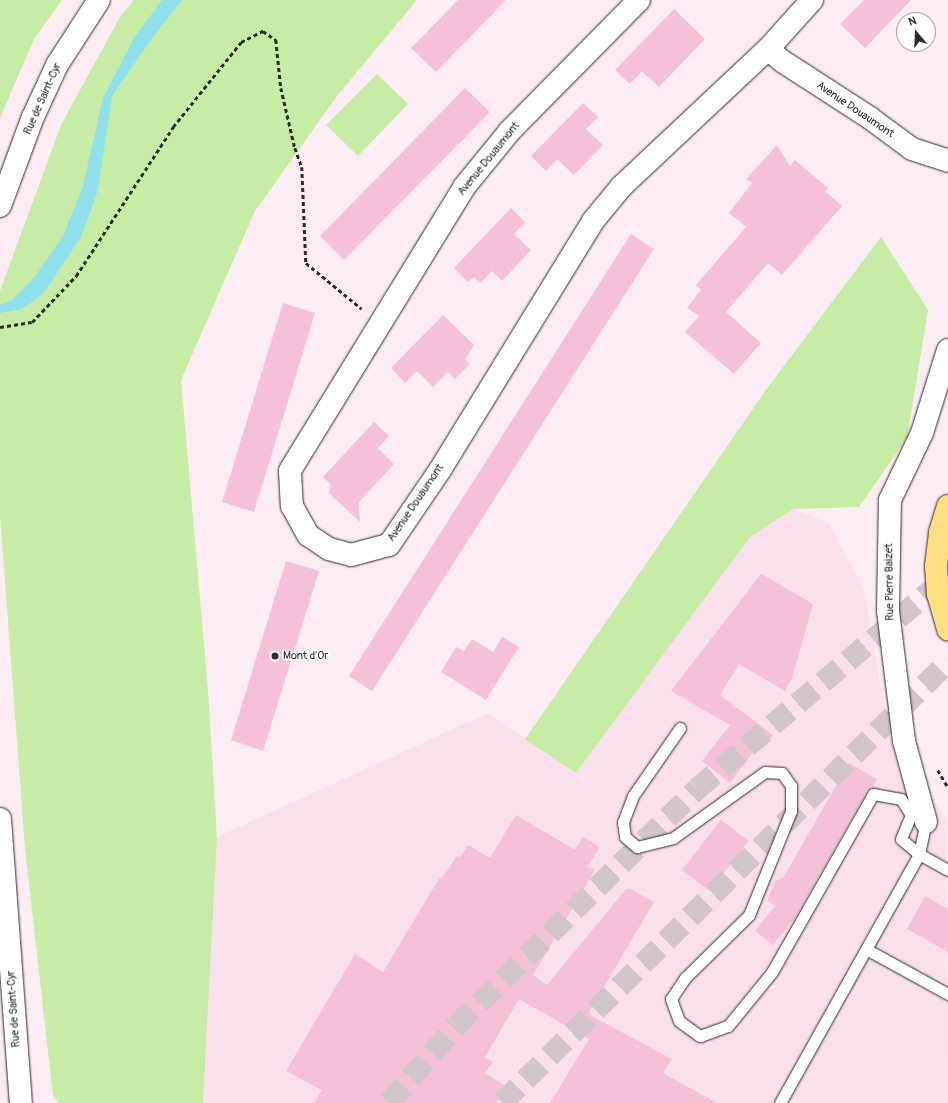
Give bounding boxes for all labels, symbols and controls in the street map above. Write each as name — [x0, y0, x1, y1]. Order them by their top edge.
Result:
north arrow — [896, 12, 936, 52]
text: N — [907, 14, 918, 28]
street label: Rue de Saint-Cyr — [21, 61, 65, 137]
street label: Avenue Douaumont — [814, 79, 896, 141]
street label: Avenue Douaumont — [455, 120, 523, 198]
street label: Avenue Douaumont — [385, 462, 447, 544]
street label: Rue Pierre Baizet — [883, 543, 897, 621]
place label: Mont d'Or — [283, 649, 328, 663]
marker: Mont d'Or — [270, 651, 280, 661]
street label: Rue de Saint-Cyr — [5, 970, 23, 1048]

